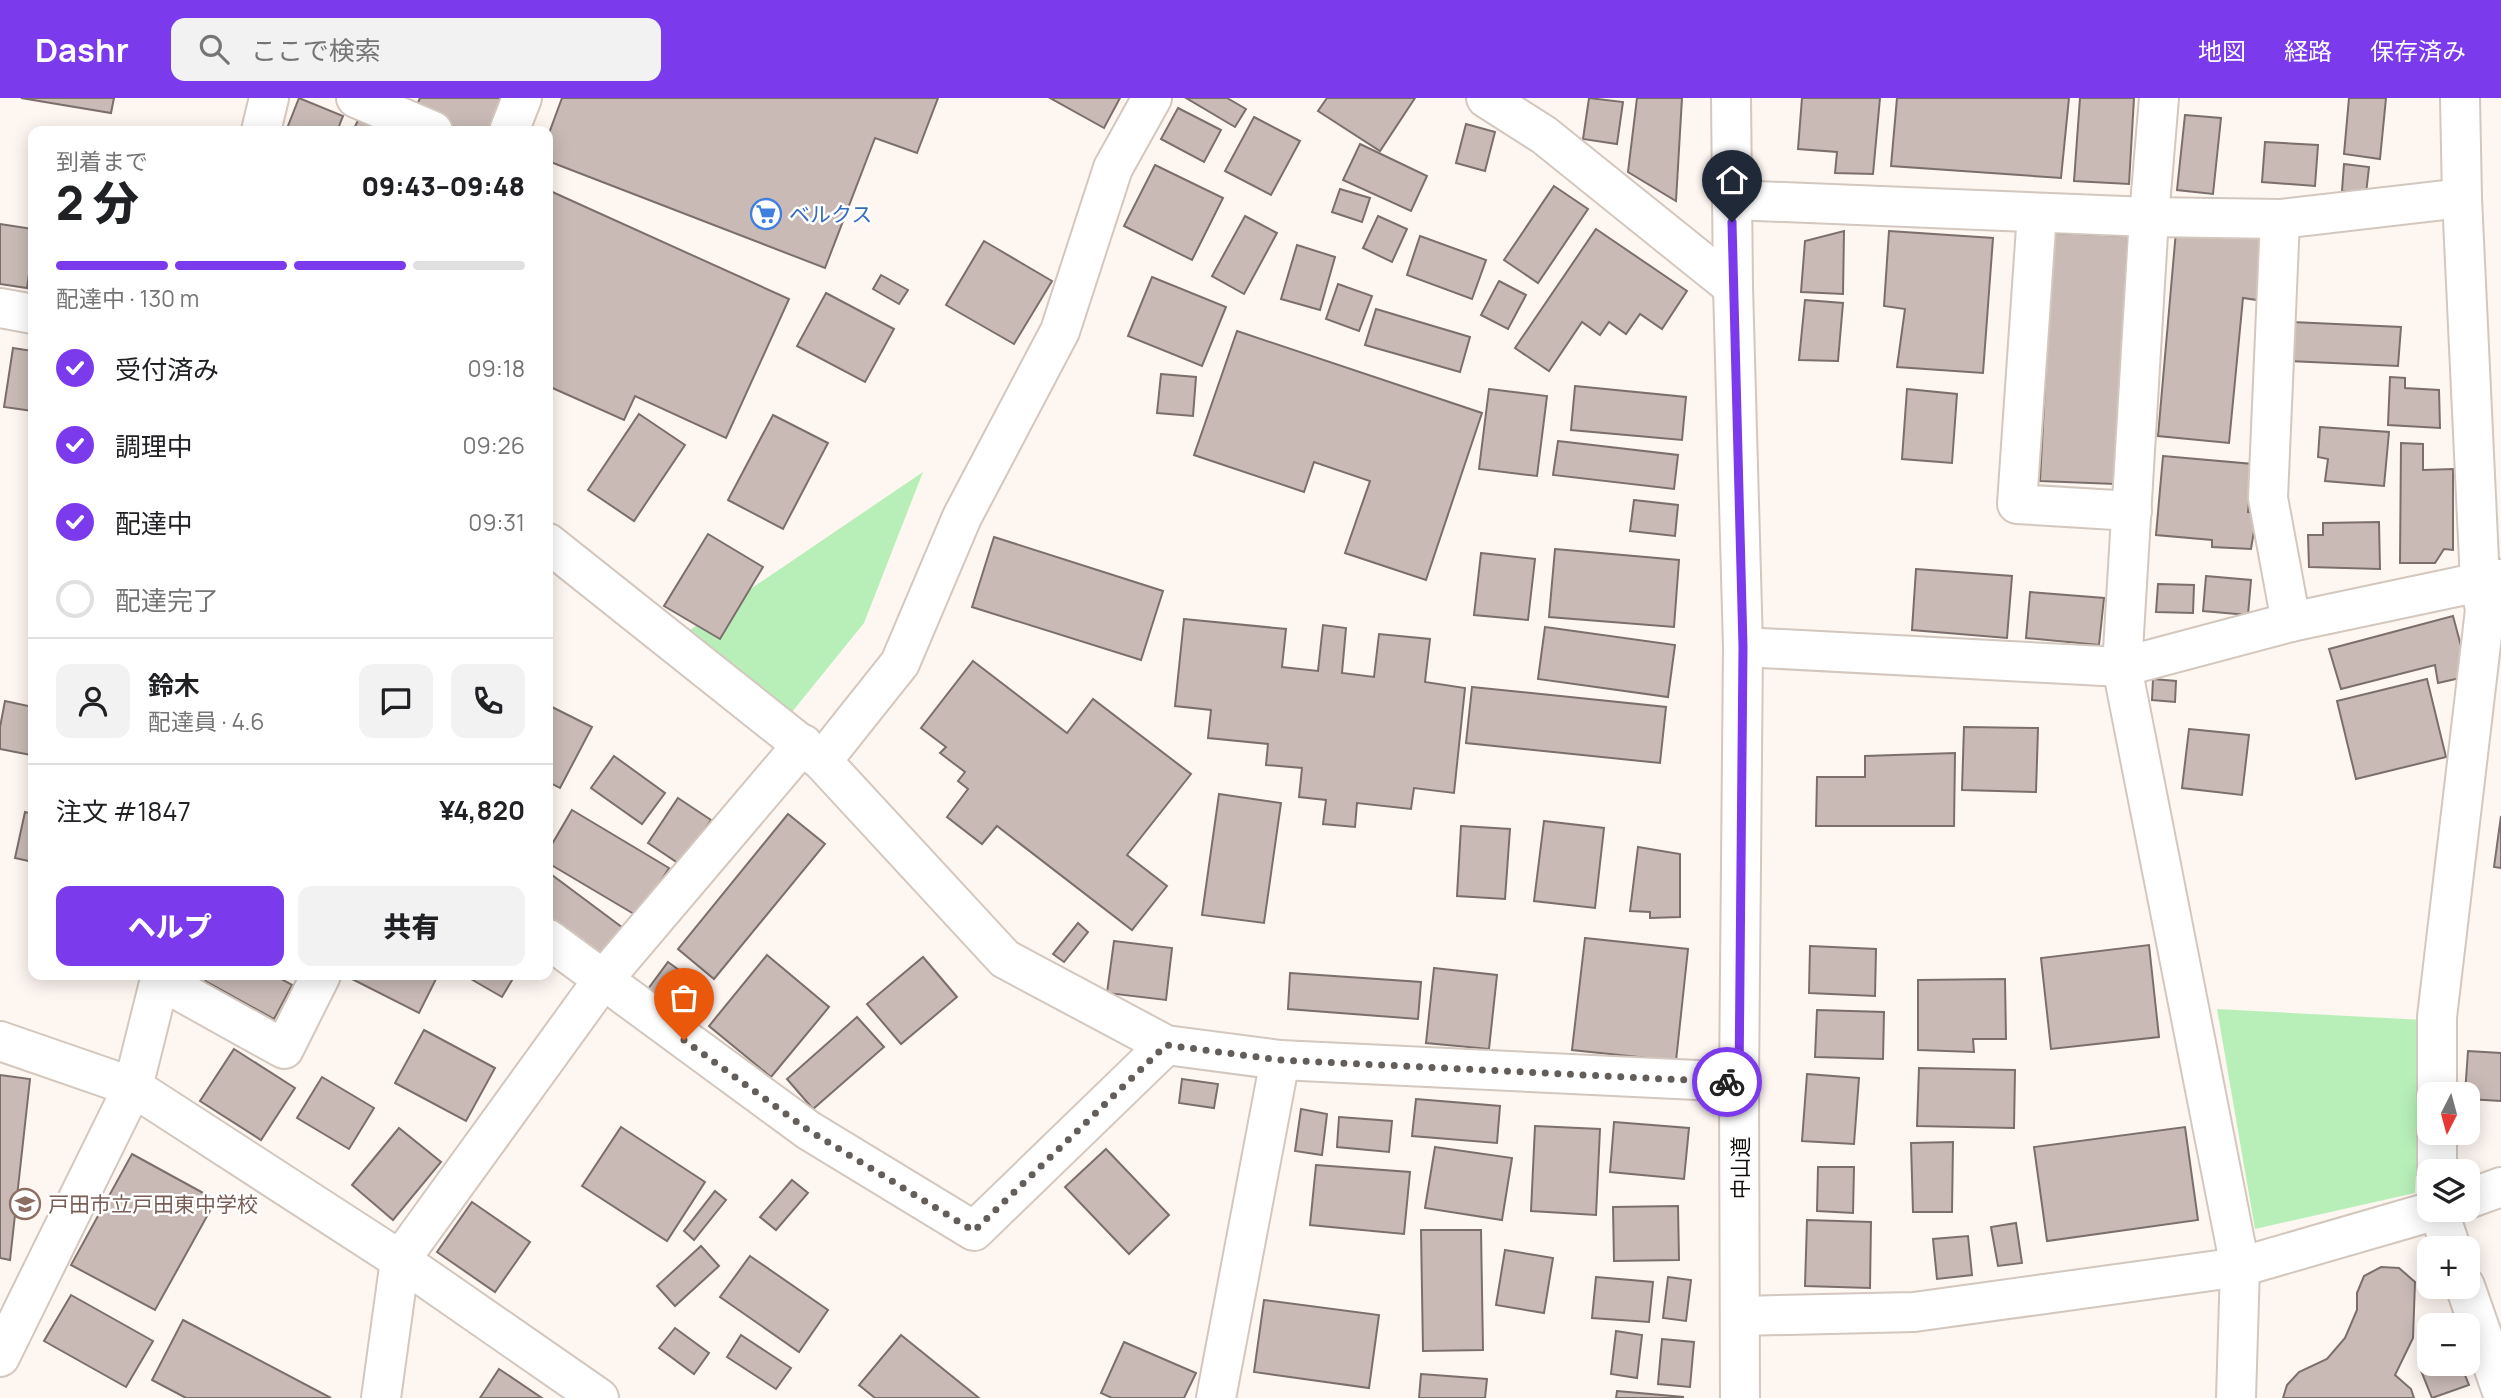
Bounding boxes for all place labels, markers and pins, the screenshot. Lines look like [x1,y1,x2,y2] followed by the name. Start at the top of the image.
[1702,150,1762,222] pin
[749,197,783,231] supermarket icon: ベルクス
[789,200,872,228] place label: ベルクス
[654,968,714,1040] pin
[8,1187,42,1221] school or university icon: 戸田市立戸田東中学校
[48,1190,258,1218] place label: 戸田市立戸田東中学校

